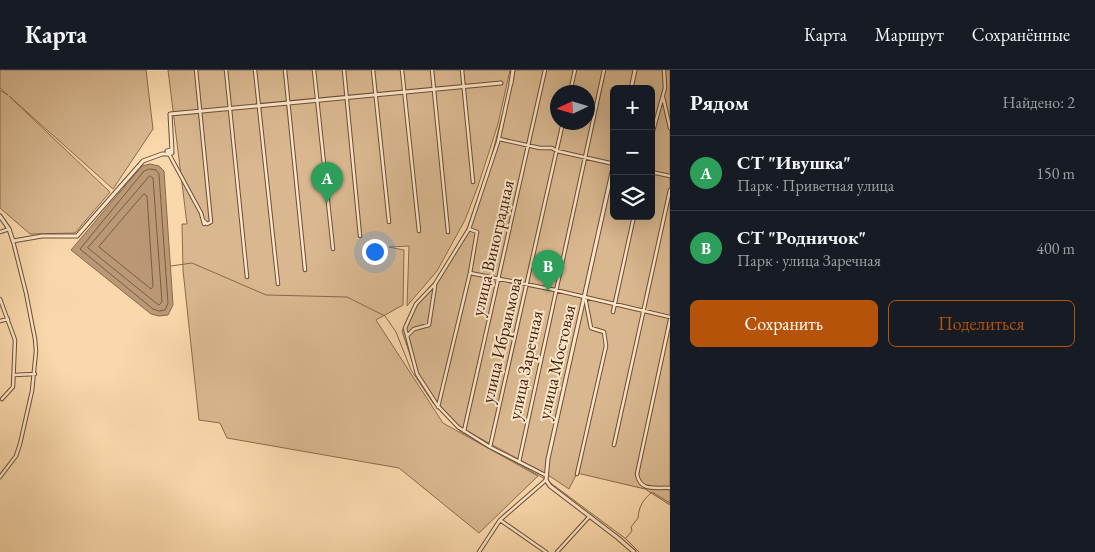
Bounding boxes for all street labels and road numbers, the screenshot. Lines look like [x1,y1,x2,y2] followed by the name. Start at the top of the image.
[465,178,519,318] street label: улица Виноградная
[475,274,527,405] street label: улица Ибраимова
[532,302,580,422] street label: улица Мостовая
[502,308,548,422] street label: улица Заречная

